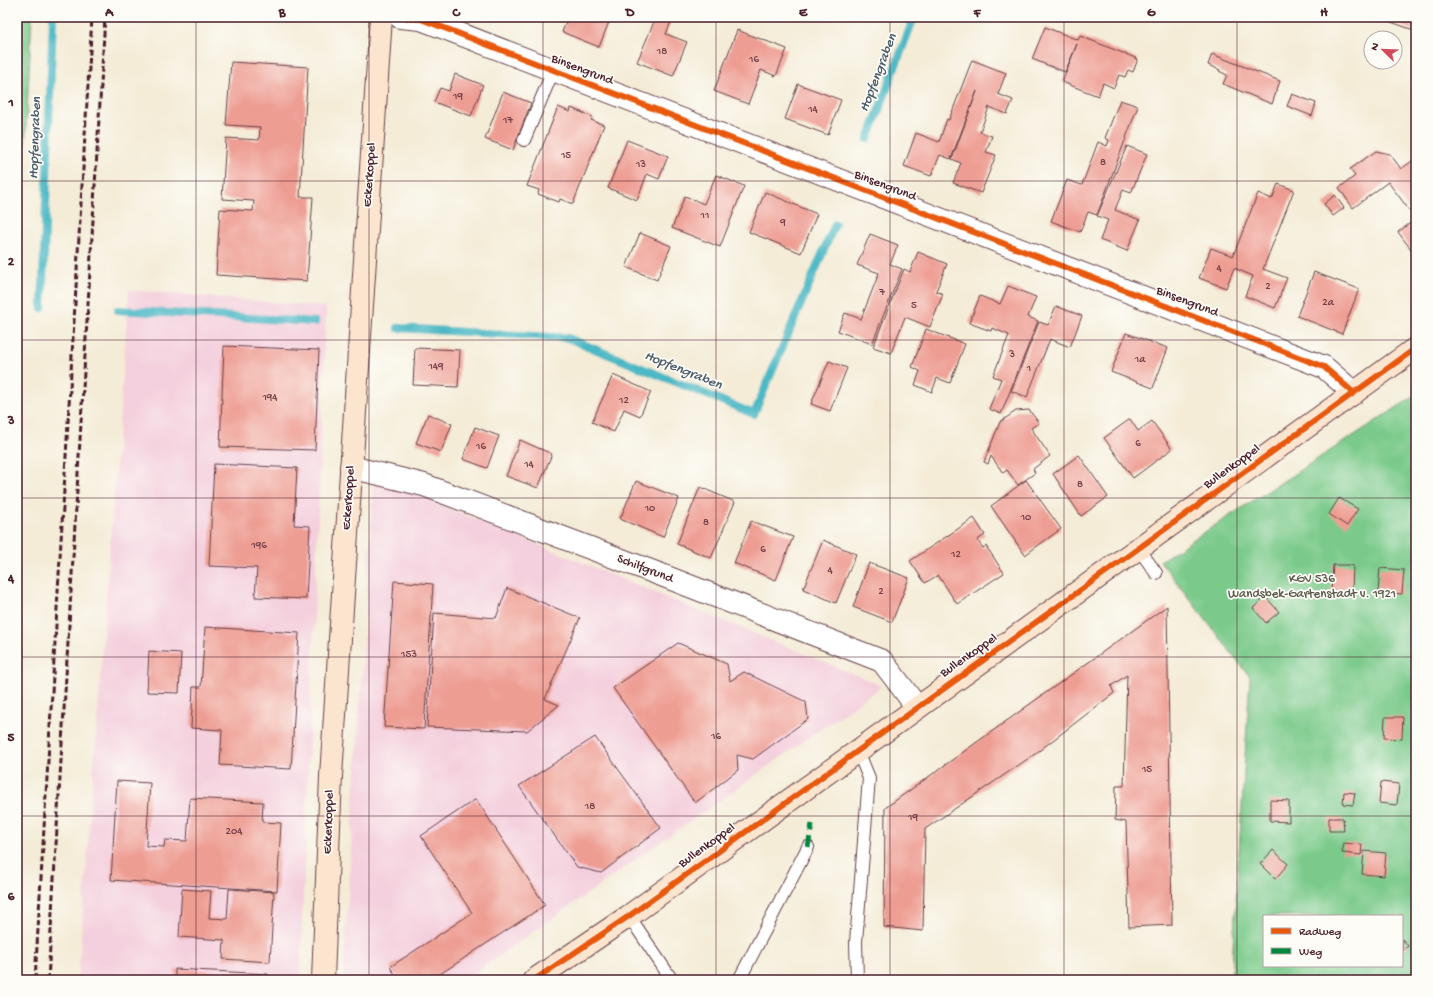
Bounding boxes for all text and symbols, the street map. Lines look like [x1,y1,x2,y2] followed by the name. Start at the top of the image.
[104,6,114,21] text: A
[278,6,287,21] text: B
[451,6,461,21] text: C
[625,6,635,21] text: D
[799,6,808,21] text: E
[973,6,982,21] text: F
[1147,6,1156,21] text: G
[1320,6,1328,21] text: H
[1363,30,1403,70] north arrow
[856,31,902,114] water label: Hopfengraben
[1369,41,1383,53] text: N
[656,46,667,58] house number: 18
[548,51,616,89] street label: Binsengrund
[748,54,759,66] house number: 16
[452,91,463,103] house number: 19
[7,96,14,111] text: 1
[26,96,46,179] water label: Hopfengraben
[807,104,819,116] house number: 14
[502,115,513,127] house number: 17
[360,142,380,208] street label: Eckerkoppel
[560,150,571,162] house number: 15
[1100,157,1106,169] house number: 8
[635,159,646,171] house number: 13
[851,167,919,205] street label: Binsengrund
[700,210,709,222] house number: 11
[779,217,786,229] house number: 9
[8,255,15,270] text: 2
[1216,263,1222,275] house number: 4
[1265,281,1271,293] house number: 2
[1153,283,1221,321] street label: Binsengrund
[878,287,885,299] house number: 7
[1322,297,1335,309] house number: 2a
[911,300,917,312] house number: 5
[642,348,725,394] water label: Hopfengraben
[1008,349,1015,361] house number: 3
[1134,354,1146,366] house number: 1a
[427,361,444,373] house number: 149
[1026,363,1031,375] house number: 1
[261,392,278,404] house number: 194
[618,395,630,407] house number: 12
[7,414,15,429] text: 3
[1135,438,1141,450] house number: 6
[475,441,486,453] house number: 16
[1200,441,1263,493] street label: Bullenkoppel
[523,459,535,471] house number: 14
[339,465,359,531] street label: Eckerkoppel
[1077,479,1083,491] house number: 8
[644,503,655,515] house number: 10
[1020,512,1031,524] house number: 10
[703,517,709,529] house number: 8
[250,540,267,552] house number: 196
[760,544,766,556] house number: 6
[950,549,962,561] house number: 12
[615,551,677,587] street label: Schilfgrund
[827,565,833,577] house number: 4
[7,572,15,587] text: 4
[1228,572,1396,602] park label: KGV 536 Wandsbek-Gartenstadt v. 1921
[878,586,884,598] house number: 2
[937,631,1001,682] street label: Bullenkoppel
[400,649,417,661] house number: 153
[8,731,15,746] text: 5
[710,731,721,743] house number: 16
[1141,764,1152,776] house number: 15
[320,789,338,855] street label: Eckerkoppel
[584,801,595,813] house number: 18
[907,812,918,824] house number: 19
[675,820,738,872] street label: Bullenkoppel
[226,826,243,838] house number: 204
[8,890,15,905] text: 6
[1263,915,1403,967] legend
[1299,926,1341,940] text: Radweg
[1299,946,1322,960] text: Weg

